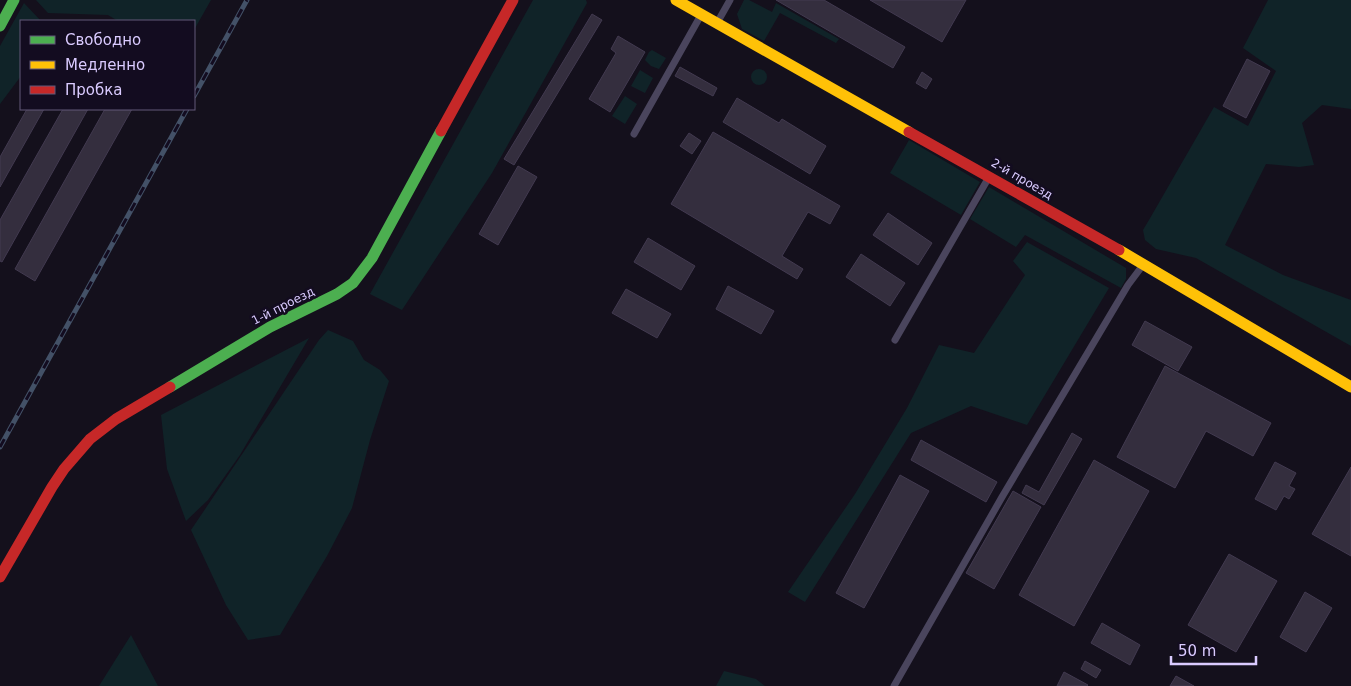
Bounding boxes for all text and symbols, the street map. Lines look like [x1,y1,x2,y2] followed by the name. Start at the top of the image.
[20,20,195,110] legend
[65,31,141,49] text: Свободно
[65,56,145,74] text: Медленно
[65,81,122,99] text: Пробка
[989,156,1055,202] street label: 2-й проезд
[249,284,317,328] street label: 1-й проезд
[1171,634,1256,666] scale bar
[1178,642,1216,660] text: 50 m

